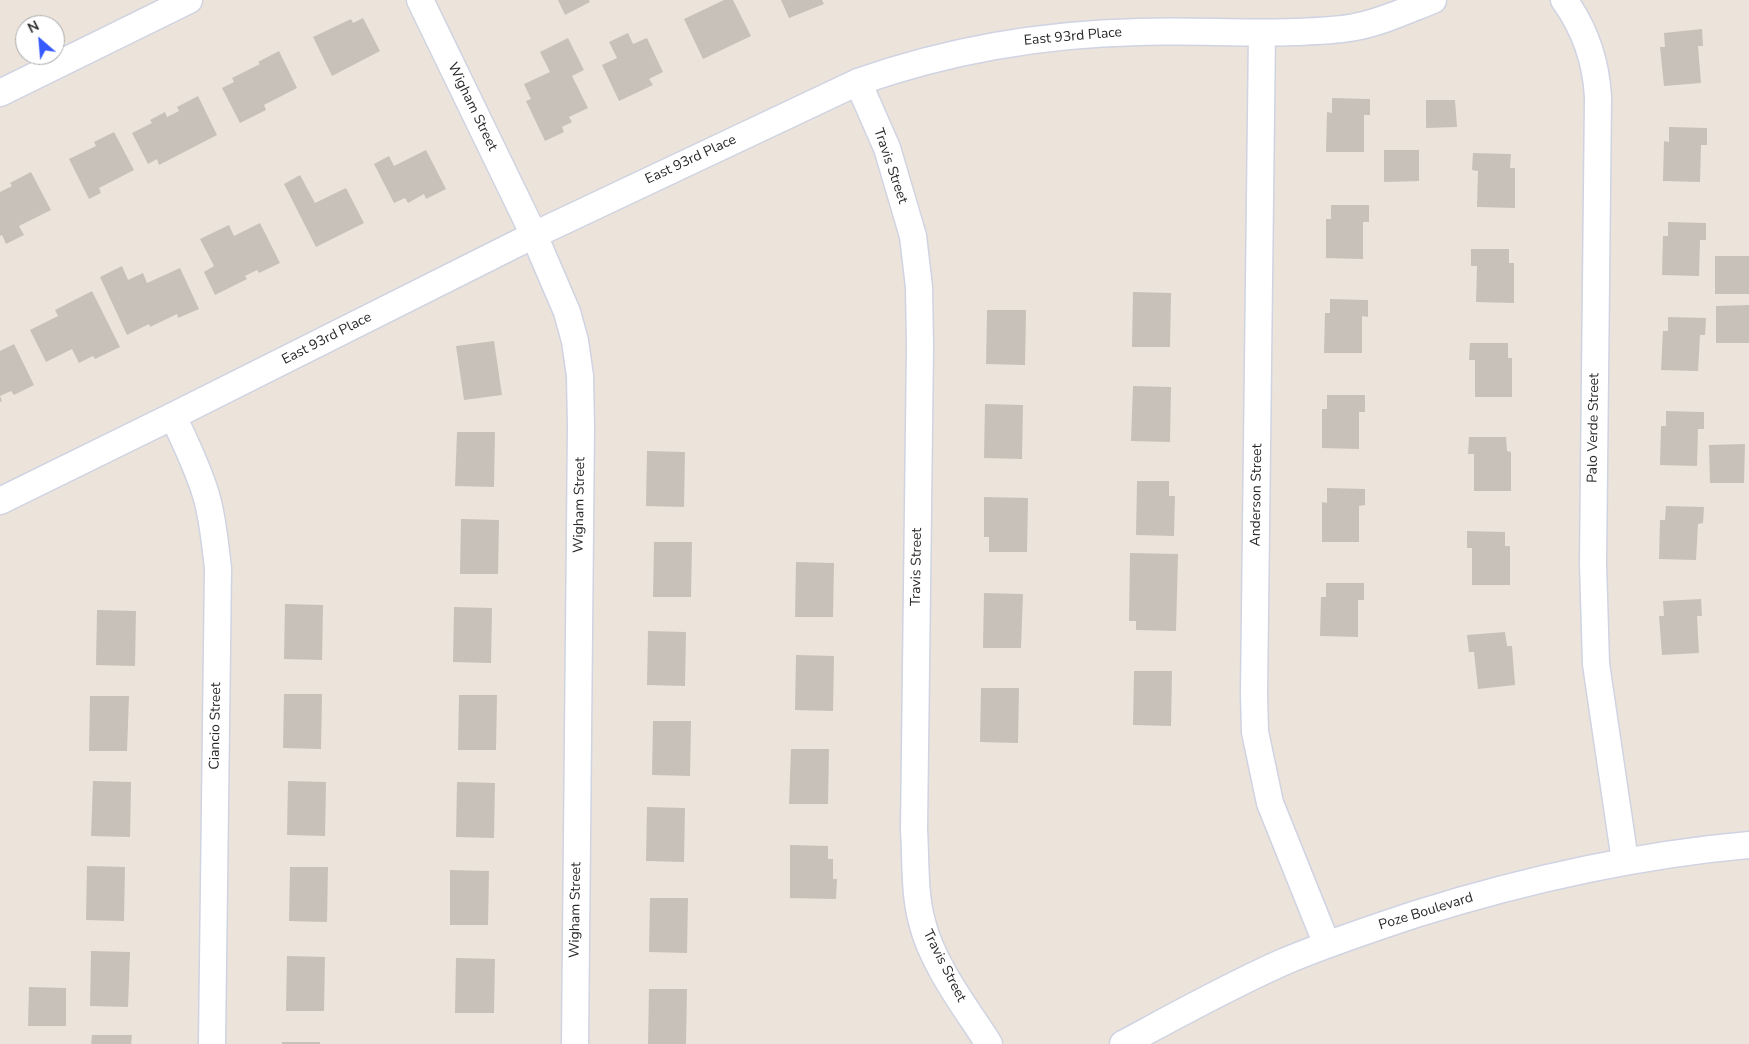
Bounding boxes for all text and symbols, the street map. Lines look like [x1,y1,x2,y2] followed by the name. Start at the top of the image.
[15,15,65,65] north arrow
[24,16,42,38] text: N
[1023,24,1123,50] street label: East 93rd Place
[443,60,501,154] street label: Wigham Street
[869,126,911,206] street label: Travis Street
[643,132,739,188] street label: East 93rd Place
[279,309,375,369] street label: East 93rd Place
[1585,373,1603,483] street label: Palo Verde Street
[1248,443,1266,547] street label: Anderson Street
[571,457,589,553] street label: Wigham Street
[908,528,926,606] street label: Travis Street
[207,682,225,770] street label: Ciancio Street
[567,862,585,958] street label: Wigham Street
[1377,890,1475,934] street label: Poze Boulevard
[919,927,969,1005] street label: Travis Street

